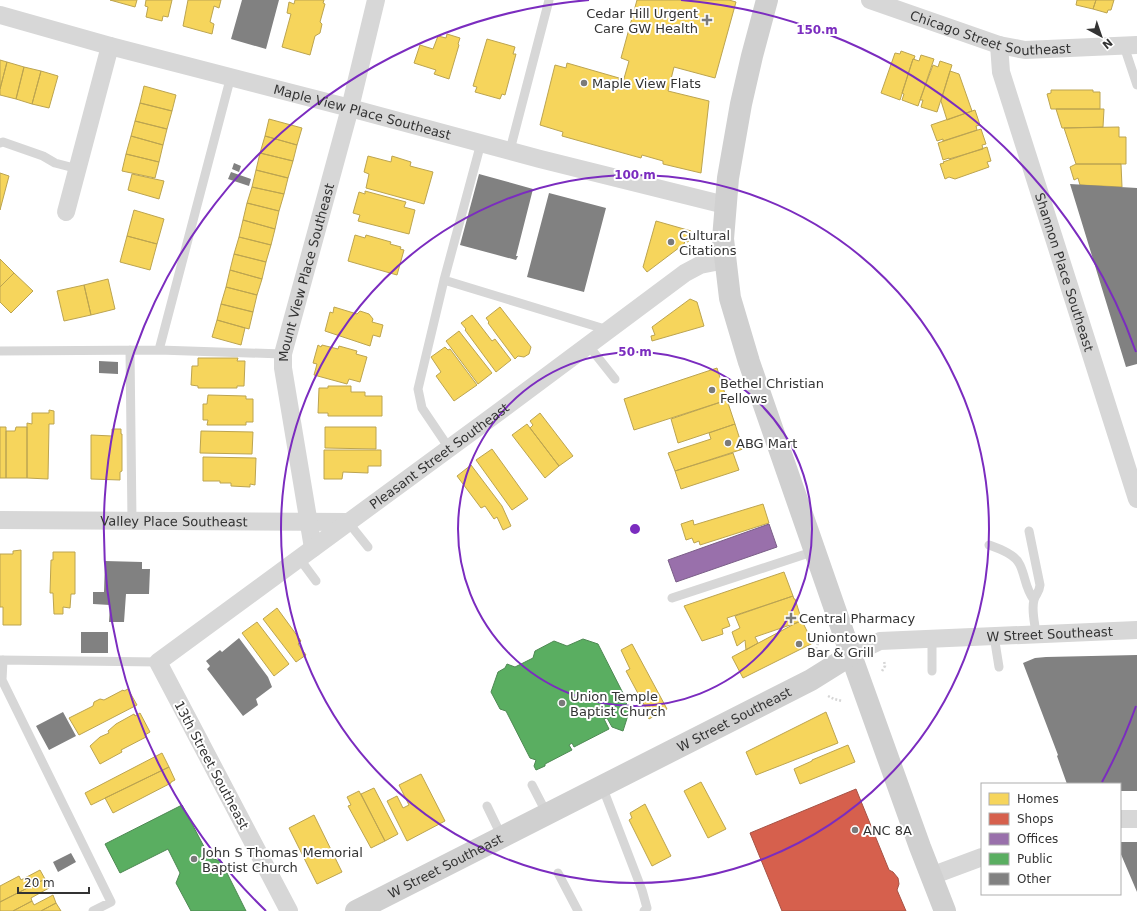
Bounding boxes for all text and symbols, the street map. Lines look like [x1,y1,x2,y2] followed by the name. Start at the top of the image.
[586,6,698,36] place label: Cedar Hill Urgent Care GW Health
[908,8,1071,58] street label: Chicago Street Southeast
[701,14,713,26] marker: Cedar Hill Urgent Care GW Health
[1081,16,1121,56] north arrow
[796,23,838,37] text: 150 m
[1099,35,1115,51] text: N
[592,76,701,91] place label: Maple View Flats
[579,78,589,88] marker: Maple View Flats
[272,82,452,143] street label: Maple View Place Southeast
[614,168,656,182] text: 100 m
[276,182,337,362] street label: Mount View Place Southeast
[1032,191,1097,353] street label: Shannon Place Southeast
[679,228,737,258] place label: Cultural Citations
[666,237,676,247] marker: Cultural Citations
[618,345,652,359] text: 50 m
[720,376,824,406] place label: Bethel Christian Fellows
[707,385,717,395] marker: Bethel Christian Fellows
[367,400,512,512] street label: Pleasant Street Southeast
[736,436,797,451] place label: ABG Mart
[723,438,733,448] marker: ABG Mart
[100,514,248,529] street label: Valley Place Southeast
[628,522,642,536] centre of rings
[799,611,915,626] place label: Central Pharmacy
[786,613,796,623] marker: Central Pharmacy
[986,624,1113,644] street label: W Street Southeast
[807,630,876,660] place label: Uniontown Bar & Grill
[794,639,804,649] marker: Uniontown Bar & Grill
[675,684,794,755] street label: W Street Southeast
[570,689,666,719] place label: Union Temple Baptist Church
[171,698,252,832] street label: 13th Street Southeast
[557,698,567,708] marker: Union Temple Baptist Church
[981,783,1121,895] legend
[1017,792,1059,806] text: Homes
[1017,812,1053,826] text: Shops
[863,823,912,838] place label: ANC 8A
[850,825,860,835] marker: ANC 8A
[386,831,505,901] street label: W Street Southeast
[1017,832,1058,846] text: Offices
[201,845,363,875] place label: John S Thomas Memorial Baptist Church
[1017,852,1053,866] text: Public
[189,854,199,864] marker: John S Thomas Memorial Baptist Church
[18,869,89,895] scale bar
[1017,872,1051,886] text: Other
[24,876,55,890] text: 20 m

